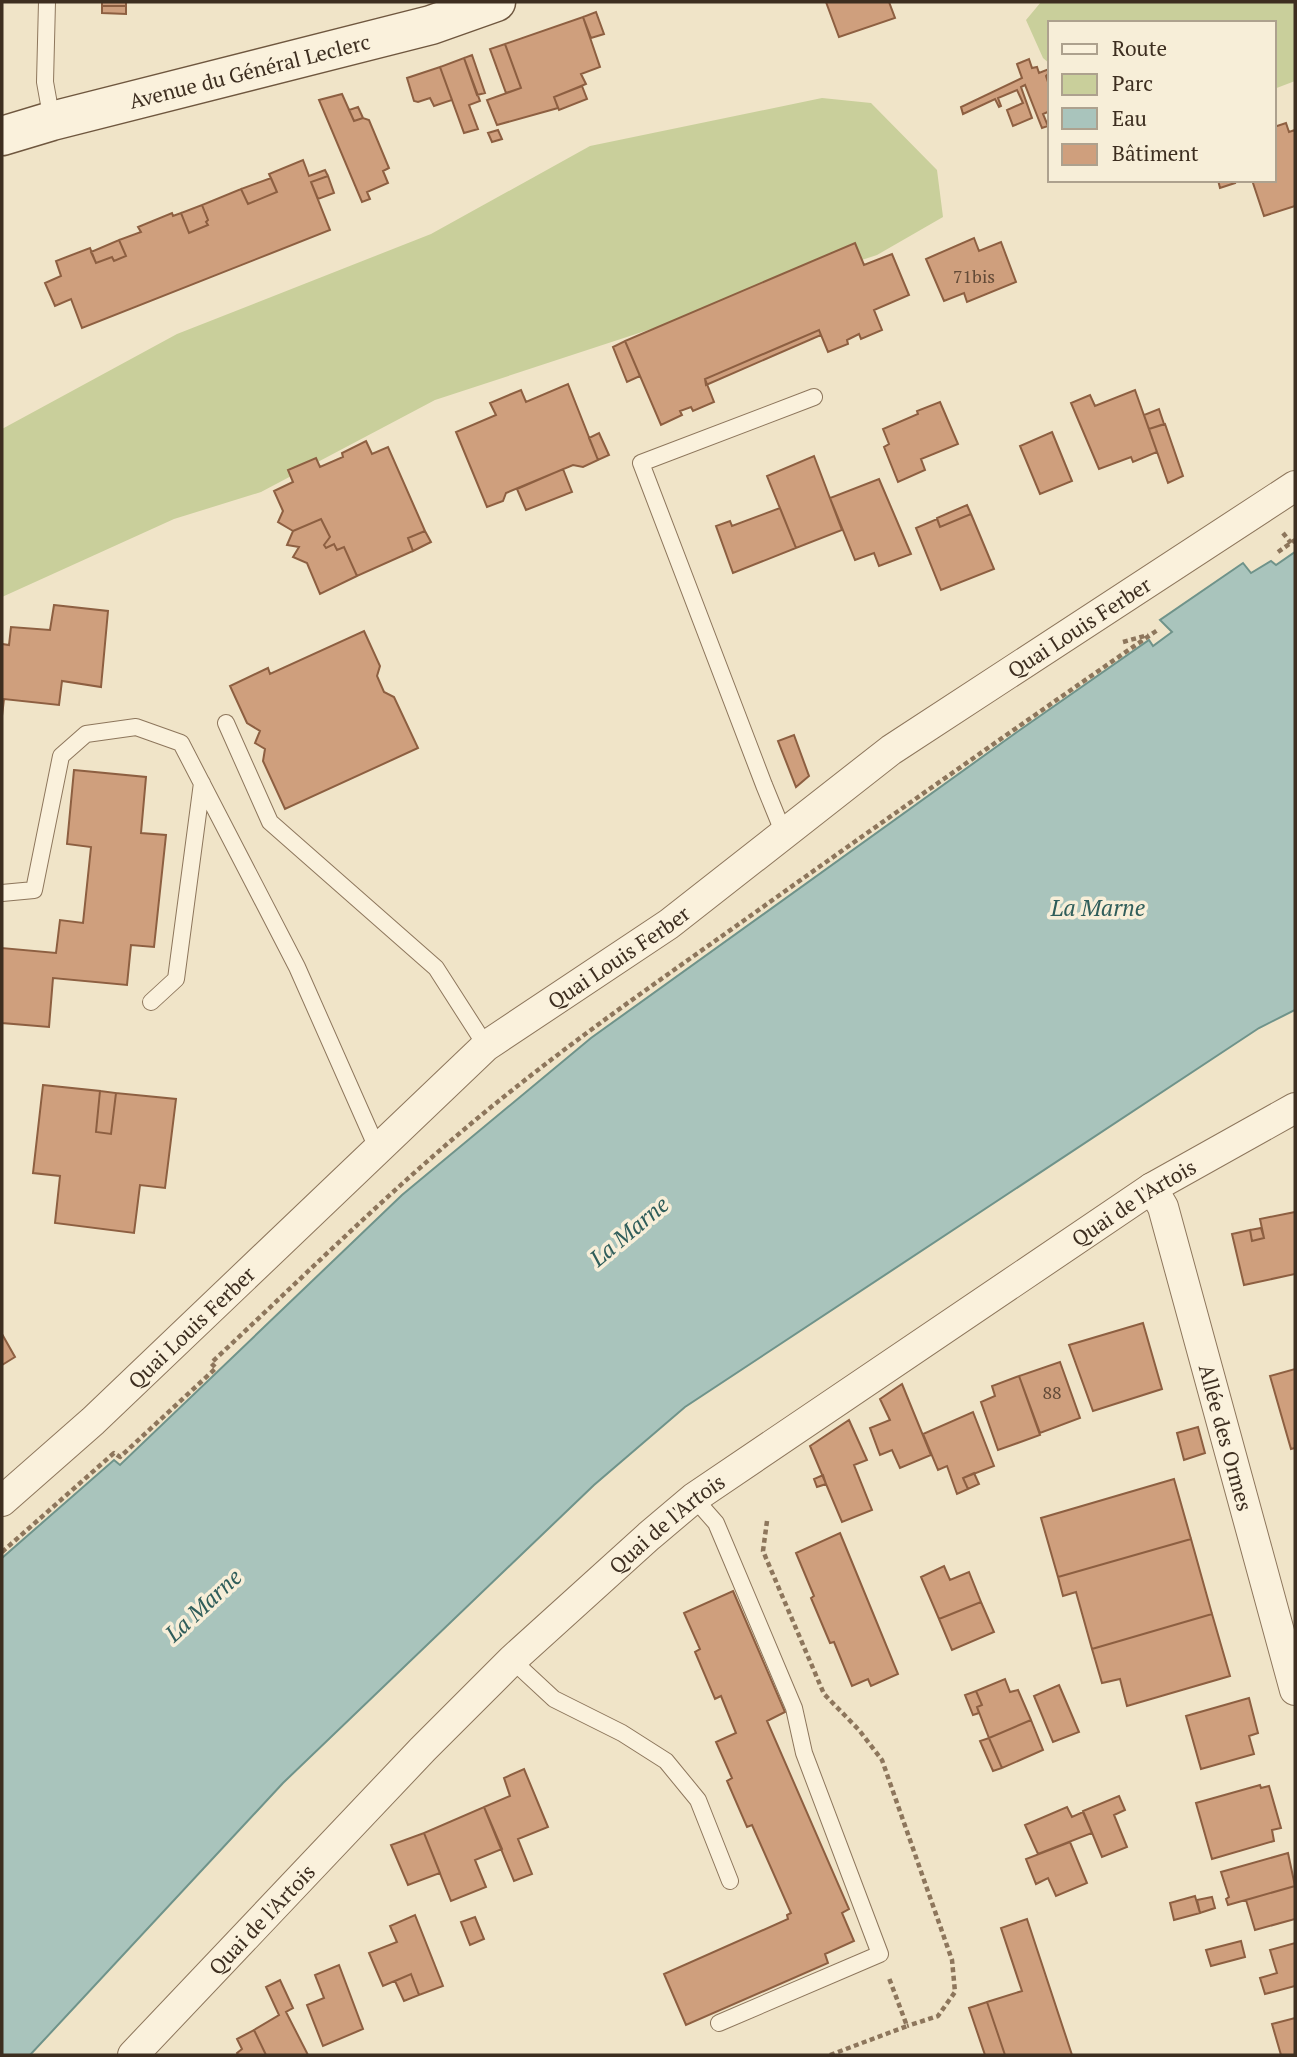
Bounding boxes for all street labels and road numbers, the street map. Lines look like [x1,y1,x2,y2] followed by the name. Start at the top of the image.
[126,27,373,115] street label: Avenue du Général Leclerc
[1002,570,1156,684] street label: Quai Louis Ferber
[542,899,695,1015] street label: Quai Louis Ferber
[1066,1152,1201,1253] street label: Quai de l'Artois
[122,1260,261,1395] street label: Quai Louis Ferber
[1193,1361,1259,1514] street label: Allée des Ormes
[603,1467,730,1580] street label: Quai de l'Artois
[202,1858,321,1981] street label: Quai de l'Artois

